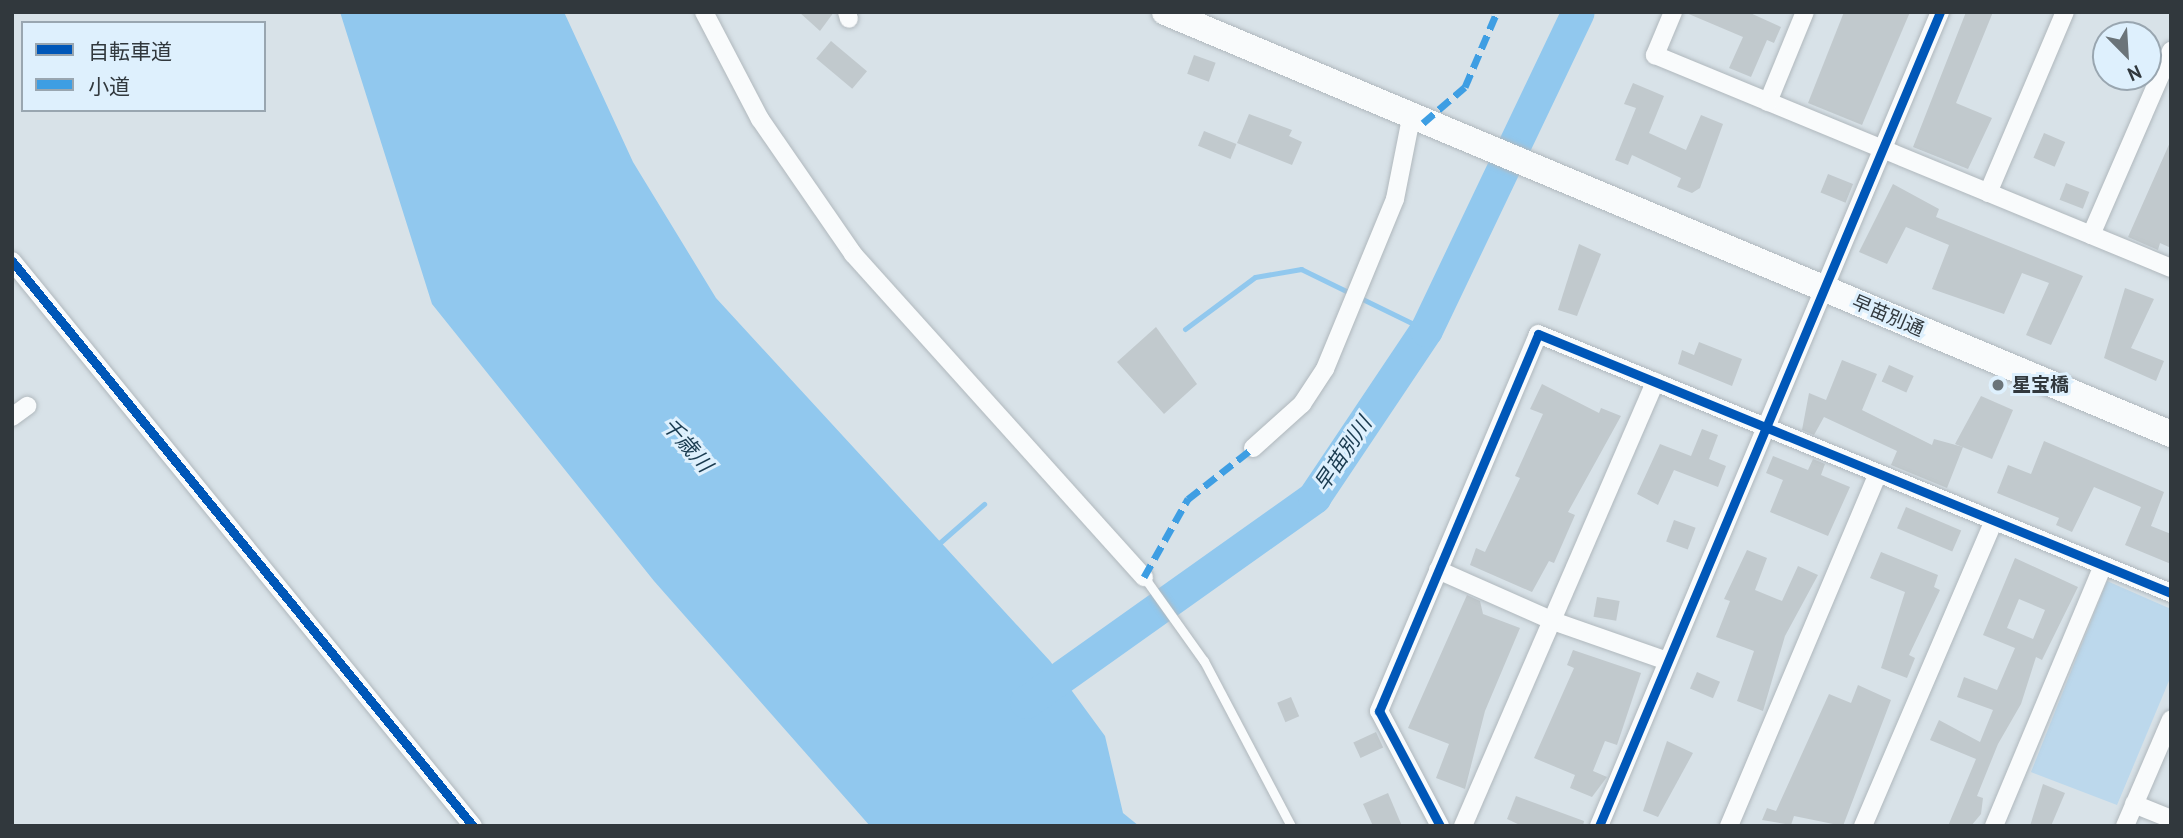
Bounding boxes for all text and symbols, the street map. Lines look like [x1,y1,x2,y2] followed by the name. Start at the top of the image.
[21,21,266,112] legend
[2092,21,2162,91] north arrow
[88,38,172,65] text: 自転車道
[2124,60,2145,87] text: N
[88,73,130,100] text: 小道
[1849,291,1927,341] street label: 早苗別通
[2012,374,2069,396] place label: 星宝橋
[1990,377,2006,393] marker: 星宝橋
[1309,412,1377,496] water label: 早苗別川
[657,413,717,477] water label: 千歳川

